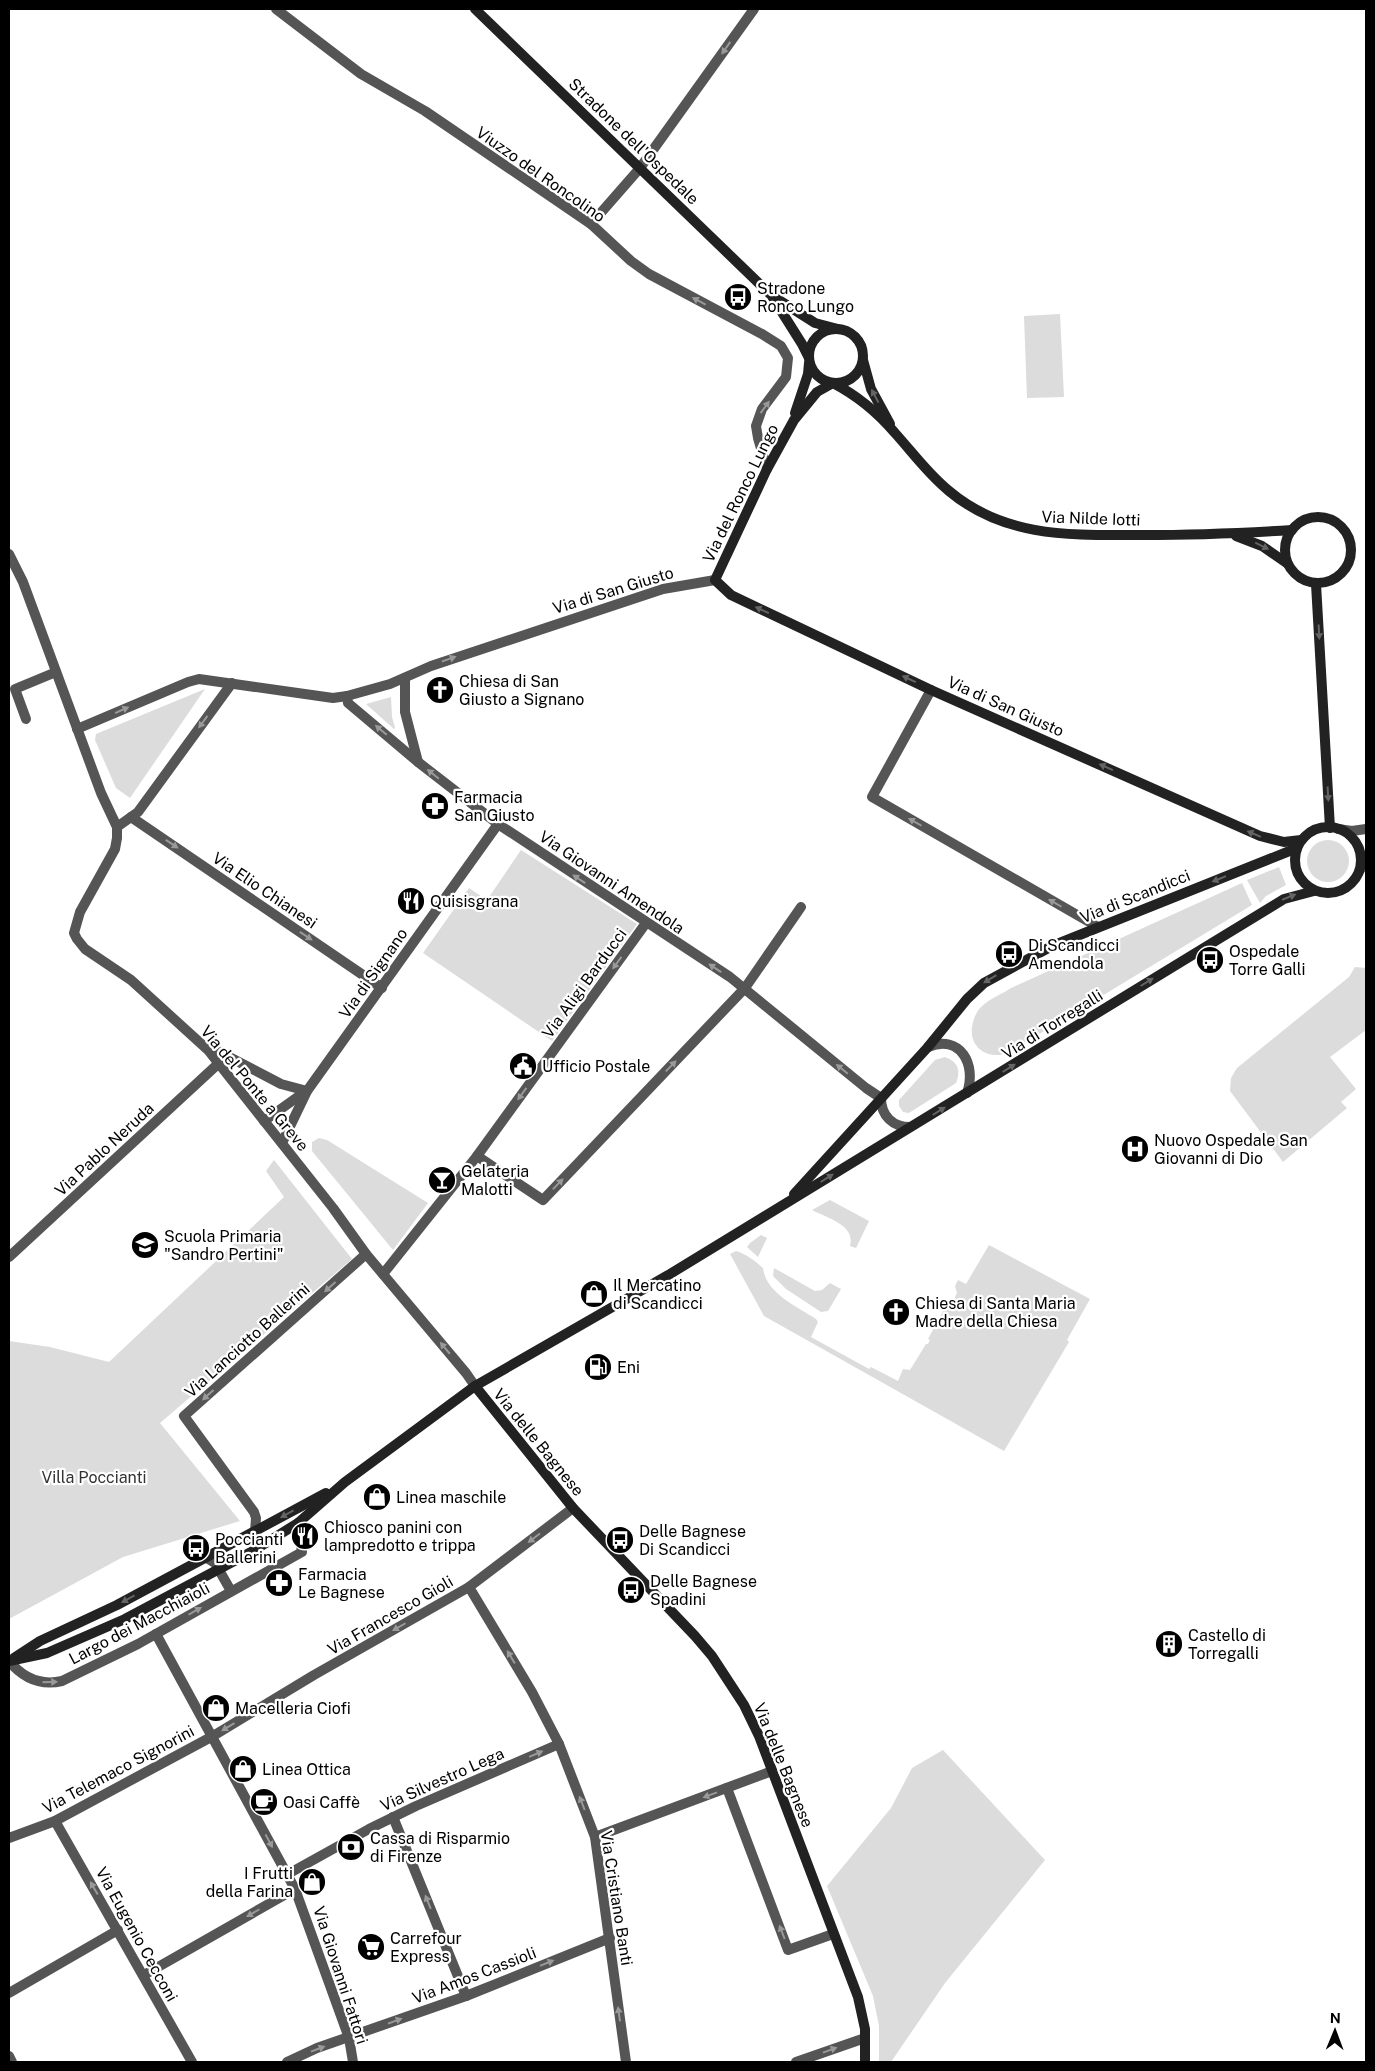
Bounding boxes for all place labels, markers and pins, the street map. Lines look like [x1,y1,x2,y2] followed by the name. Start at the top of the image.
[757,279,854,316] place label: Stradone Ronco Lungo
[723,282,753,312] bus stop icon: Stradone Ronco Lungo
[459,672,584,709] place label: Chiesa di San Giusto a Signano
[425,675,455,705] church icon: Chiesa di San Giusto a Signano
[454,788,535,825] place label: Farmacia San Giusto
[420,791,450,821] pharmacy icon: Farmacia San Giusto
[396,886,426,916] restaurant icon: Quisisgrana
[430,892,518,911] place label: Quisisgrana
[1028,936,1119,973] place label: Di Scandicci Amendola
[994,939,1024,969] bus stop icon: Di Scandicci Amendola
[1229,942,1306,979] place label: Ospedale Torre Galli
[1195,945,1225,975] bus stop icon: Ospedale Torre Galli
[508,1051,538,1081] public building icon: Ufficio Postale
[542,1057,650,1076] place label: Ufficio Postale
[1154,1131,1308,1168] place label: Nuovo Ospedale San Giovanni di Dio
[1120,1134,1150,1164] hospital icon: Nuovo Ospedale San Giovanni di Dio
[461,1162,529,1199] place label: Gelateria Malotti
[427,1165,457,1195] bar icon: Gelateria Malotti
[164,1227,283,1264] place label: Scuola Primaria "Sandro Pertini"
[130,1230,160,1260] school or university icon: Scuola Primaria "Sandro Pertini"
[613,1276,703,1313] place label: Il Mercatino di Scandicci
[579,1279,609,1309] shop icon: Il Mercatino di Scandicci
[915,1294,1076,1331] place label: Chiesa di Santa Maria Madre della Chiesa
[881,1297,911,1327] church icon: Chiesa di Santa Maria Madre della Chiesa
[583,1352,613,1382] fuel station icon: Eni
[617,1358,640,1377] place label: Eni
[362,1482,392,1512] shop icon: Linea maschile
[396,1488,506,1507] place label: Linea maschile
[324,1518,476,1555] place label: Chiosco panini con lampredotto e trippa
[290,1521,320,1551] restaurant icon: Chiosco panini con lampredotto e trippa
[639,1522,746,1559] place label: Delle Bagnese Di Scandicci
[605,1525,635,1555] bus stop icon: Delle Bagnese Di Scandicci
[215,1530,283,1567] place label: Poccianti Ballerini
[181,1533,211,1563] bus stop icon: Poccianti Ballerini
[298,1565,385,1602] place label: Farmacia Le Bagnese
[264,1568,294,1598] pharmacy icon: Farmacia Le Bagnese
[650,1572,757,1609] place label: Delle Bagnese Spadini
[616,1575,646,1605] bus stop icon: Delle Bagnese Spadini
[1188,1626,1266,1663] place label: Castello di Torregalli
[1154,1629,1184,1659] building icon: Castello di Torregalli
[201,1693,231,1723] shop icon: Macelleria Ciofi
[235,1699,351,1718] place label: Macelleria Ciofi
[228,1754,258,1784] shop icon: Linea Ottica
[262,1760,351,1779] place label: Linea Ottica
[249,1787,279,1817] cafe icon: Oasi Caffè
[283,1793,360,1812] place label: Oasi Caffè
[370,1829,510,1866] place label: Cassa di Risparmio di Firenze
[336,1832,366,1862] bank icon: Cassa di Risparmio di Firenze
[206,1864,293,1901] place label: I Frutti della Farina
[297,1867,327,1897] shop icon: I Frutti della Farina
[390,1929,462,1966] place label: Carrefour Express
[356,1932,386,1962] supermarket icon: Carrefour Express

